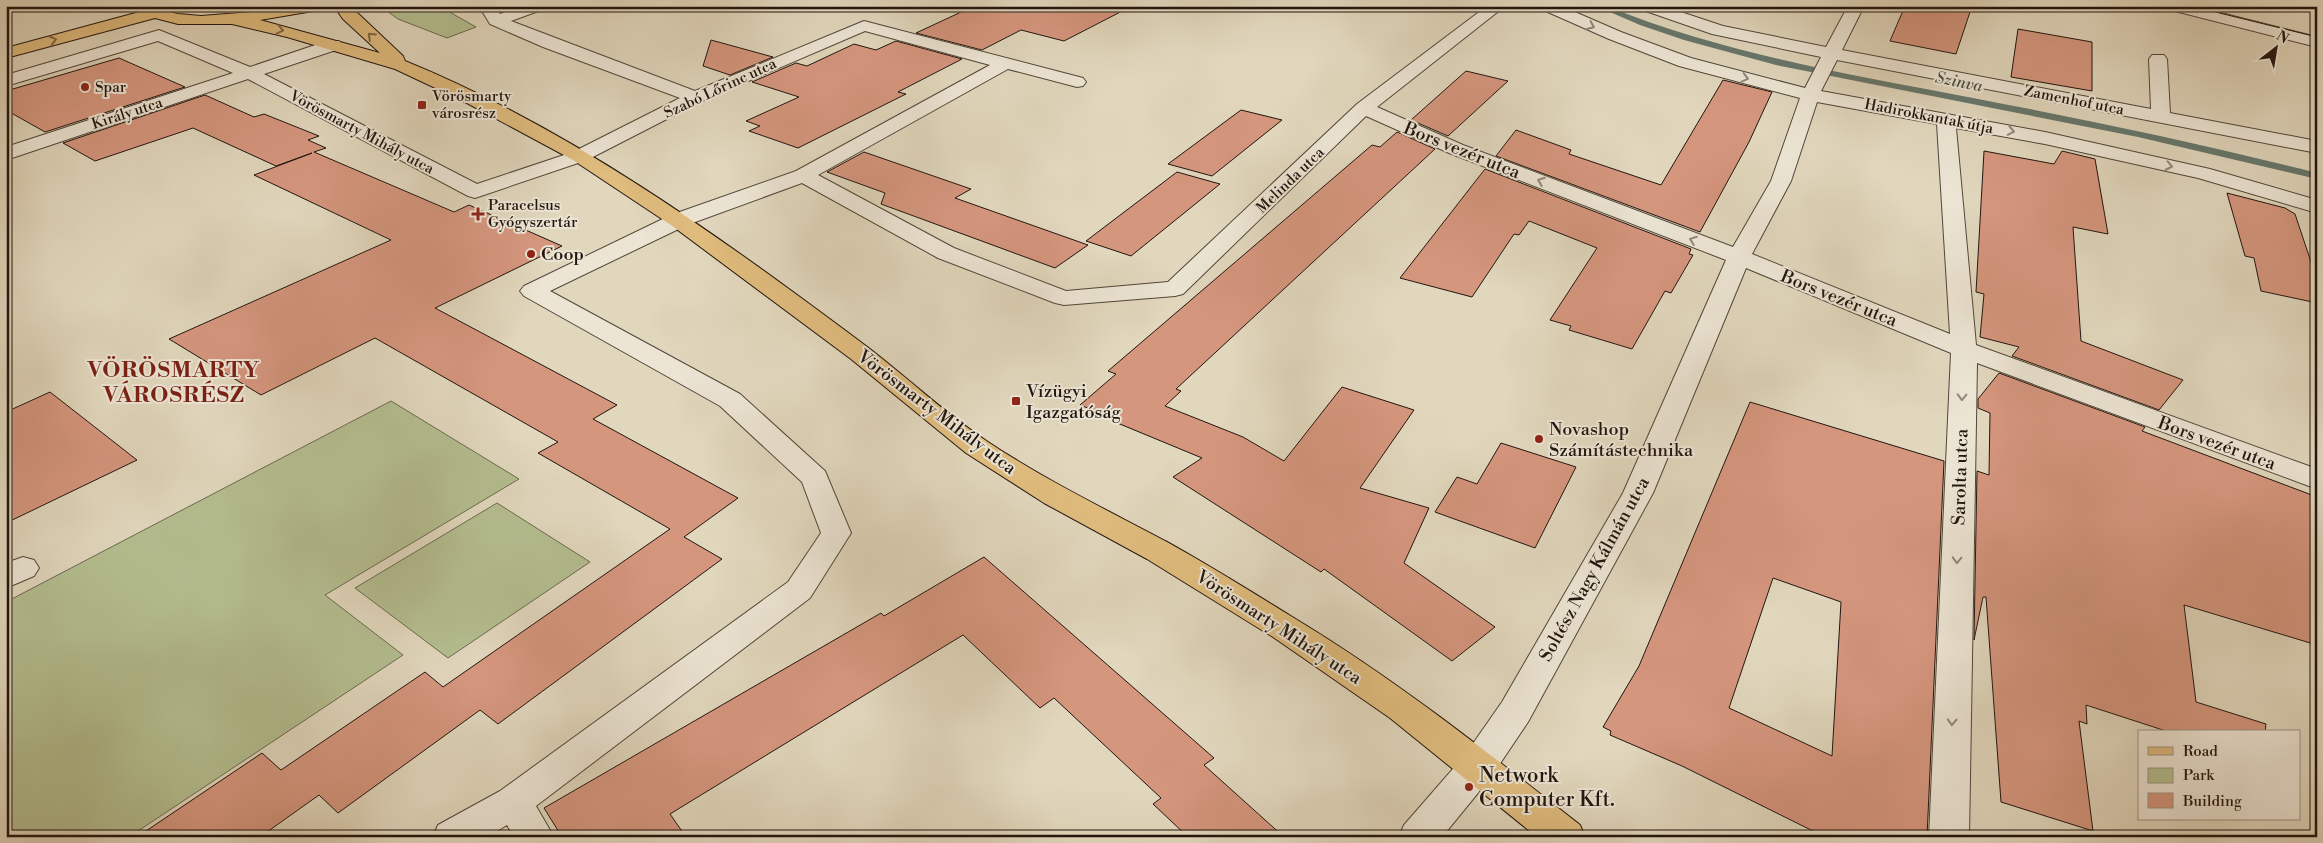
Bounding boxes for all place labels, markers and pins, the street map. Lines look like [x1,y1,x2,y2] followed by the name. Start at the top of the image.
[95,78,127,97] place label: Spar
[79,81,91,93] marker: Spar
[431,87,512,123] place label: Vörösmarty városrész
[416,99,428,111] marker: Vörösmarty városrész
[488,196,578,232] place label: Paracelsus Gyógyszertár
[472,208,484,220] marker: Paracelsus Gyógyszertár
[541,243,584,266] place label: Coop
[525,248,537,260] marker: Coop
[1025,380,1122,424] place label: Vízügyi Igazgatóság
[1010,395,1022,407] marker: Vízügyi Igazgatóság
[1549,418,1694,462] place label: Novashop Számítástechnika
[1533,433,1545,445] marker: Novashop Számítástechnika
[1479,763,1615,813] place label: Network Computer Kft.
[1463,781,1475,793] marker: Network Computer Kft.

